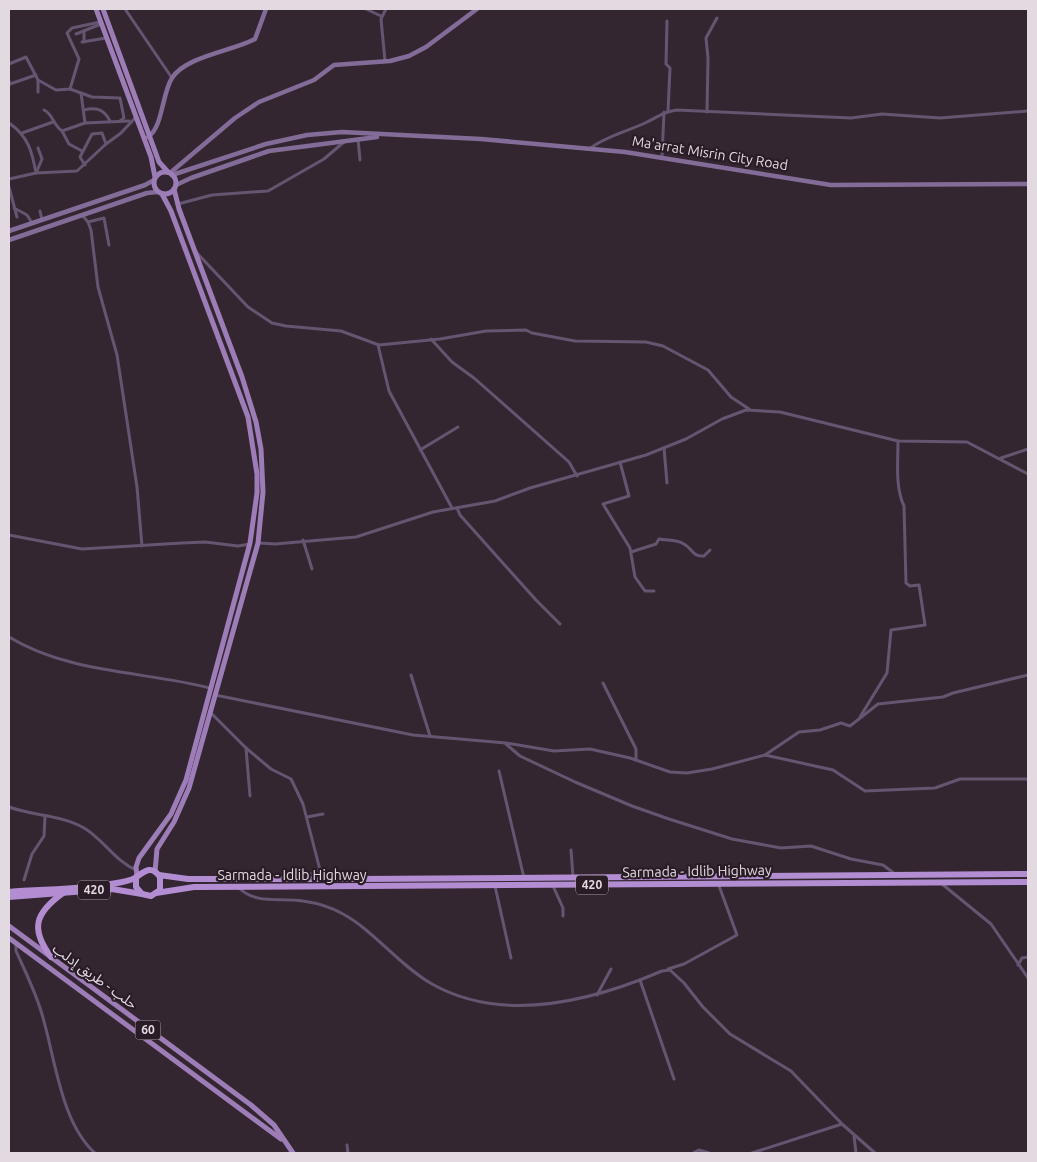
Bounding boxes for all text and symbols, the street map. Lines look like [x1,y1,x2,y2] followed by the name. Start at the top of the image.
[631,133,789,173] street label: Ma'arrat Misrin City Road
[622,862,772,880] street label: Sarmada - Idlib Highway
[217,867,367,883] street label: Sarmada - Idlib Highway
[576,876,608,894] road number: 420
[78,880,110,900] road number: 420
[49,940,140,1014] street label: حلب - طريق إدلب
[136,1020,160,1040] road number: 60

